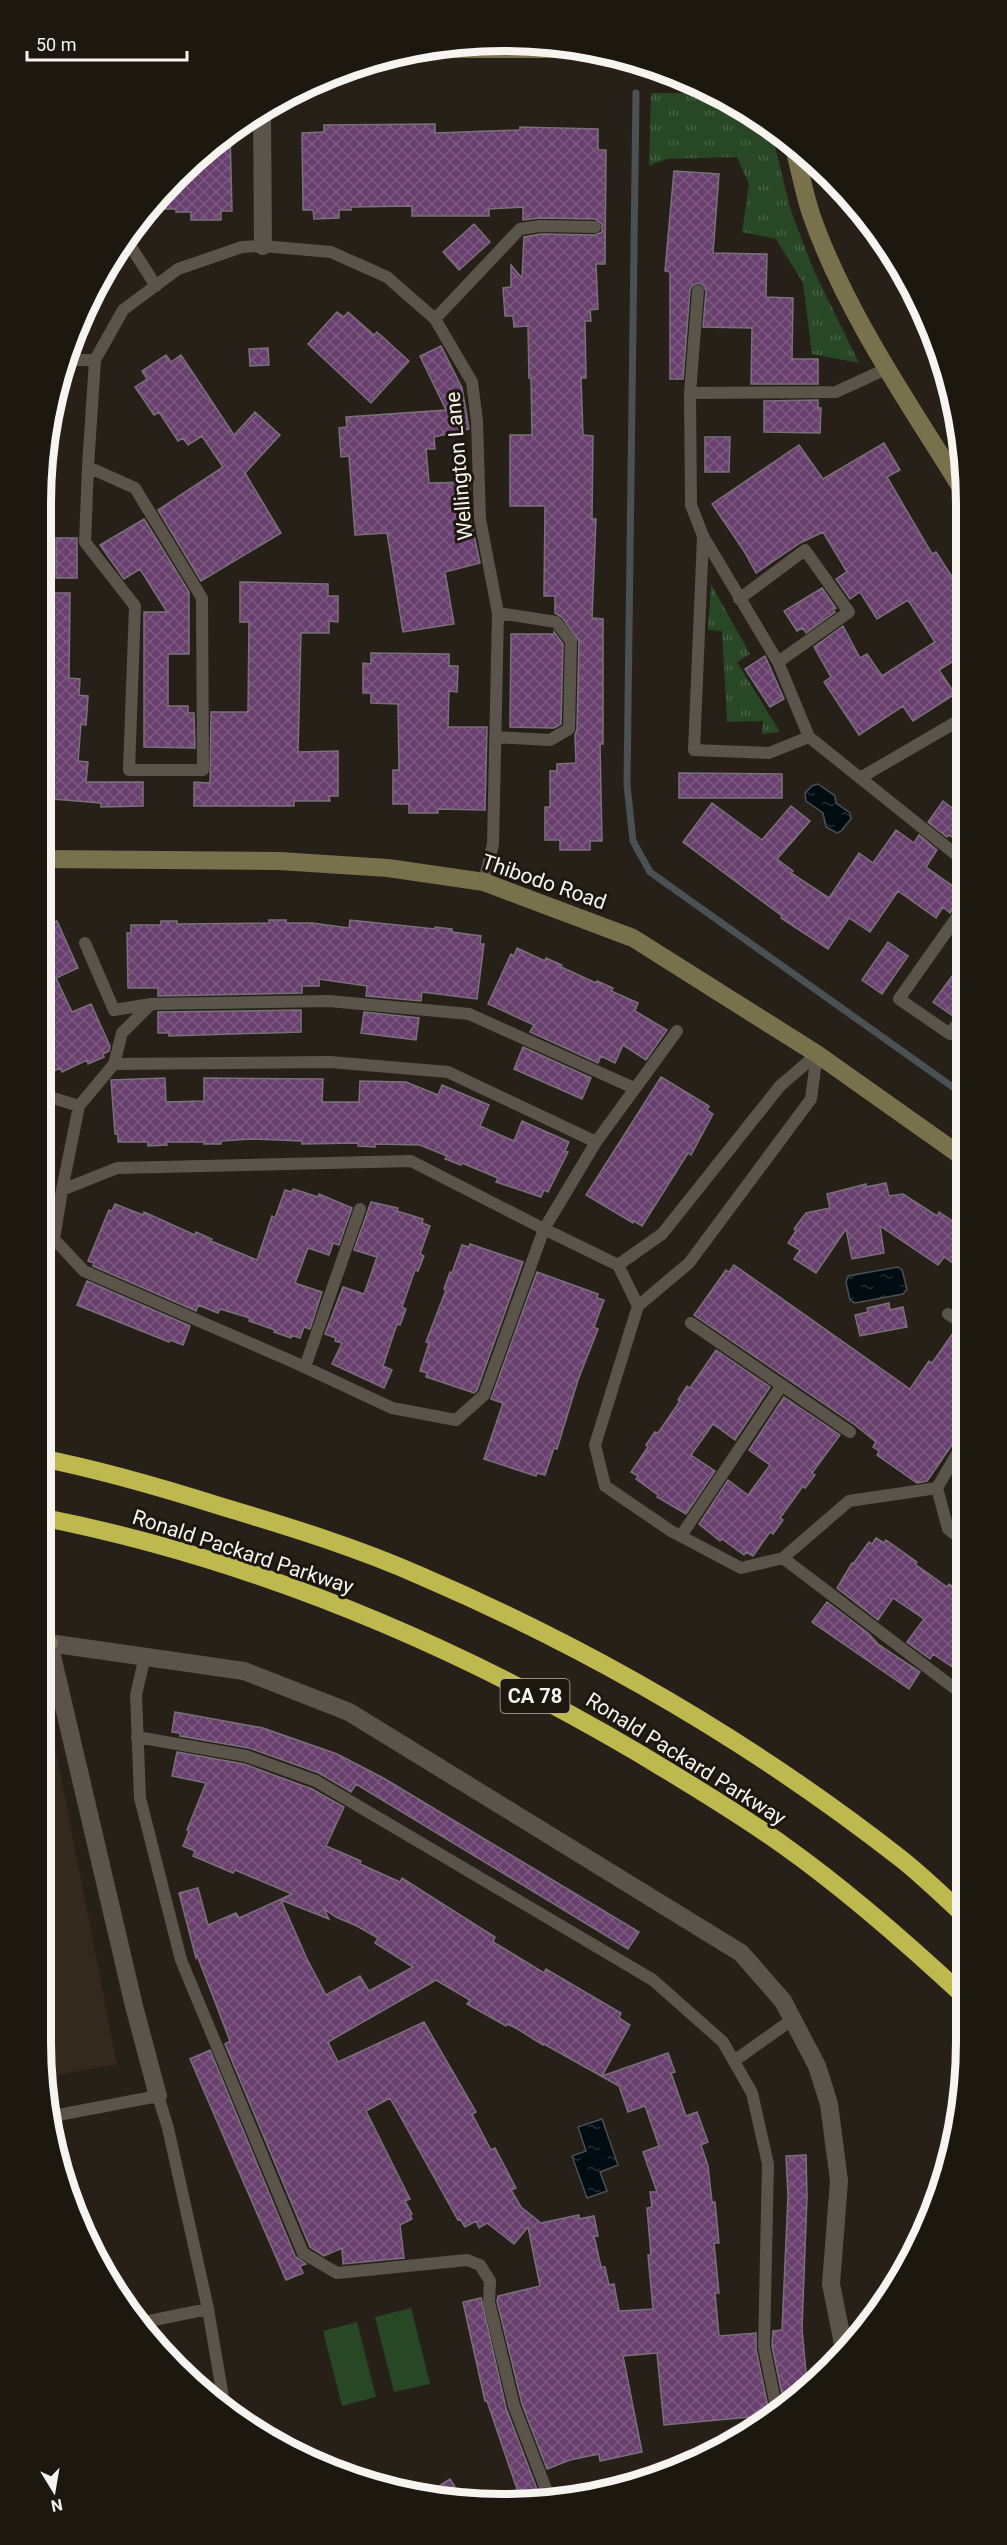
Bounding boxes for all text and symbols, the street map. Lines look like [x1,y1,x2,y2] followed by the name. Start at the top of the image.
[27,24,188,62] scale bar
[36,34,76,55] text: 50 m
[441,391,477,541] street label: Wellington Lane
[479,849,609,915] street label: Thibodo Road
[129,1505,357,1599] street label: Ronald Packard Parkway
[500,1679,570,1713] road number: CA 78
[582,1688,790,1830] street label: Ronald Packard Parkway
[24,2461,84,2521] north arrow
[49,2495,64,2516] text: N

